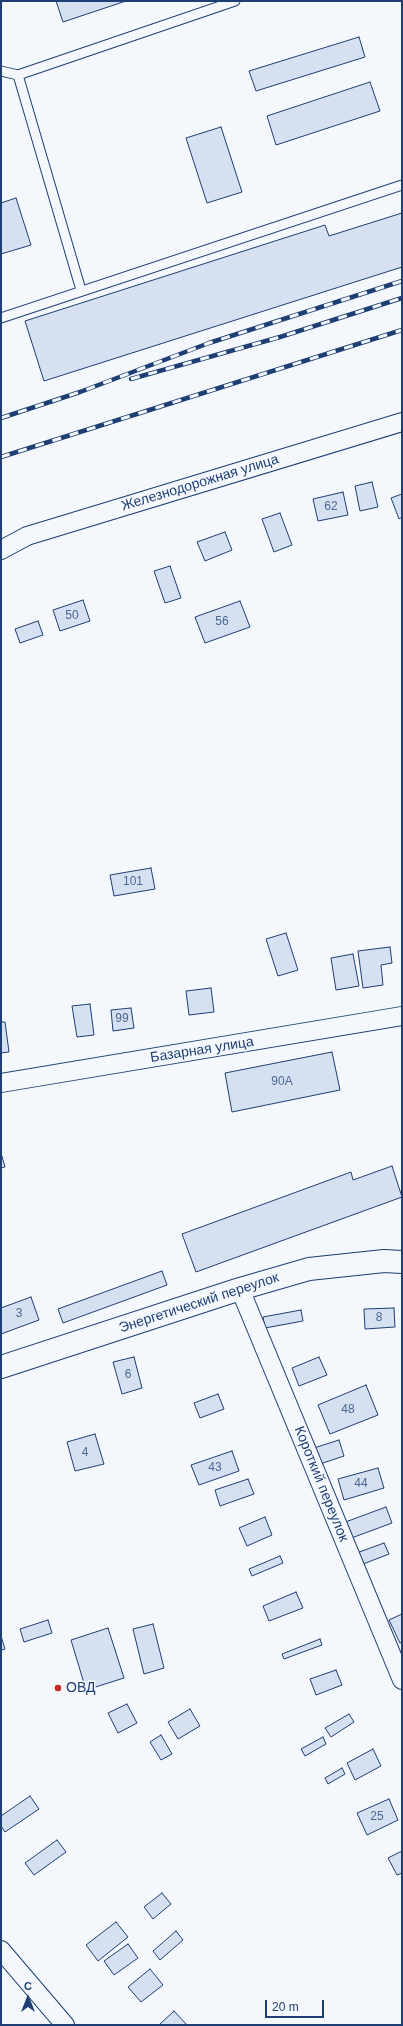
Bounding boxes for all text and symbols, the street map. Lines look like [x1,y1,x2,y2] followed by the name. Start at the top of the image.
[119,451,281,515] street label: Железнодорожная улица
[324,500,338,514] house number: 62
[65,609,79,623] house number: 50
[215,615,229,629] house number: 56
[123,875,143,889] house number: 101
[115,1012,129,1026] house number: 99
[149,1034,255,1066] street label: Базарная улица
[271,1075,293,1089] house number: 90А
[117,1269,281,1337] street label: Энергетический переулок
[16,1307,22,1321] house number: 3
[376,1311,382,1325] house number: 8
[125,1368,131,1382] house number: 6
[341,1403,355,1417] house number: 48
[290,1424,352,1544] street label: Короткий переулок
[82,1446,88,1460] house number: 4
[208,1461,222,1475] house number: 43
[354,1477,368,1491] house number: 44
[66,1680,95,1696] place label: ОВД
[53,1683,63,1693] marker: ОВД
[370,1810,384,1824] house number: 25
[8,1978,48,2018] north arrow
[24,1980,32,1992] text: С
[267,1992,326,2018] scale bar
[272,2000,299,2014] text: 20 m

